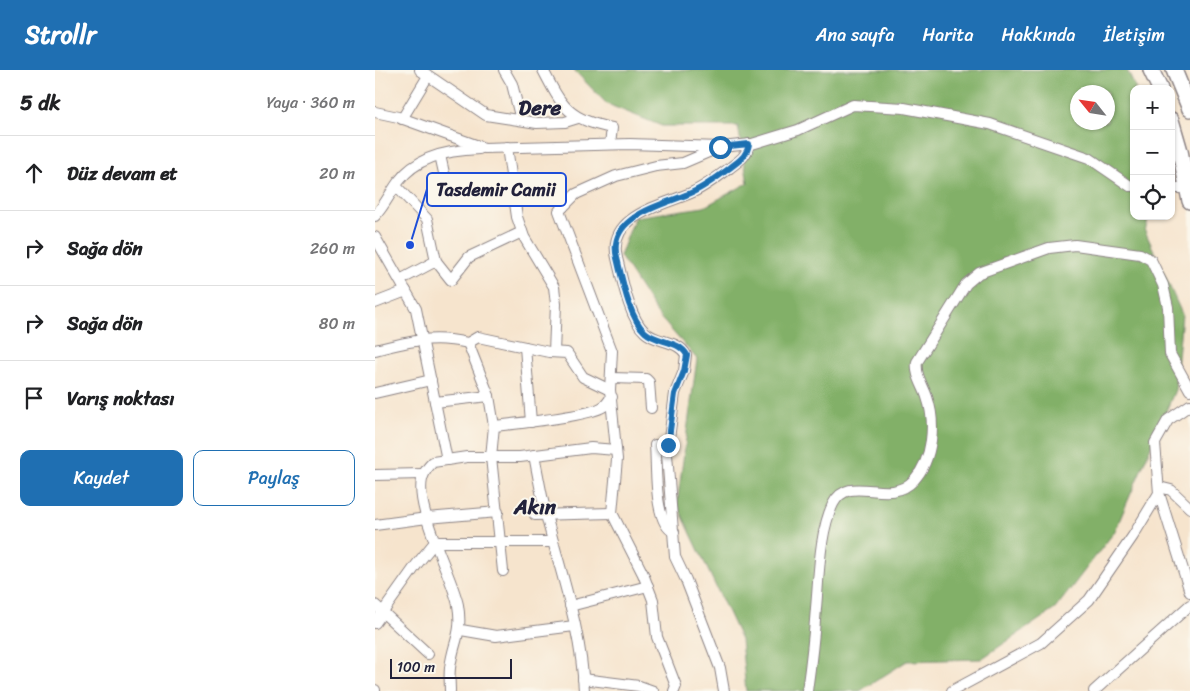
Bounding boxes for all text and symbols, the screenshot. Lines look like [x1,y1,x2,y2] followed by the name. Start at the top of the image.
[25,14,96,56] text: Strollr
[816,19,894,51] text: Ana sayfa
[922,19,973,51] text: Harita
[1001,19,1076,51] text: Hakkında
[1104,19,1165,51] text: İletişim
[20,84,61,122] text: 5 dk
[1070,85,1115,130] north arrow
[1130,85,1175,220] map controls
[1130,85,1175,130] button: +
[266,88,355,117] text: Yaya · 360 m
[519,89,562,127] district label: Dere
[1130,130,1175,175] button: −
[709,136,732,159] route start
[67,157,178,190] text: Düz devam et
[20,159,48,187] icon: ahead
[319,159,355,188] text: 20 m
[427,173,566,206] callout: Tasdemir Camii
[436,174,557,206] text: Tasdemir Camii
[1130,175,1175,220] button: locate
[67,232,142,265] text: Sağa dön
[20,234,48,262] icon: right
[310,234,355,263] text: 260 m
[67,307,142,340] text: Sağa dön
[20,309,48,337] icon: right
[319,309,355,338] text: 80 m
[67,382,174,415] text: Varış noktası
[20,384,48,412] icon: arrive
[657,434,680,457] route end
[20,450,183,506] button: Kaydet
[193,450,355,506] button: Paylaş
[513,488,557,526] district label: Akın
[397,655,435,680] text: 100 m
[390,656,513,679] scale bar

